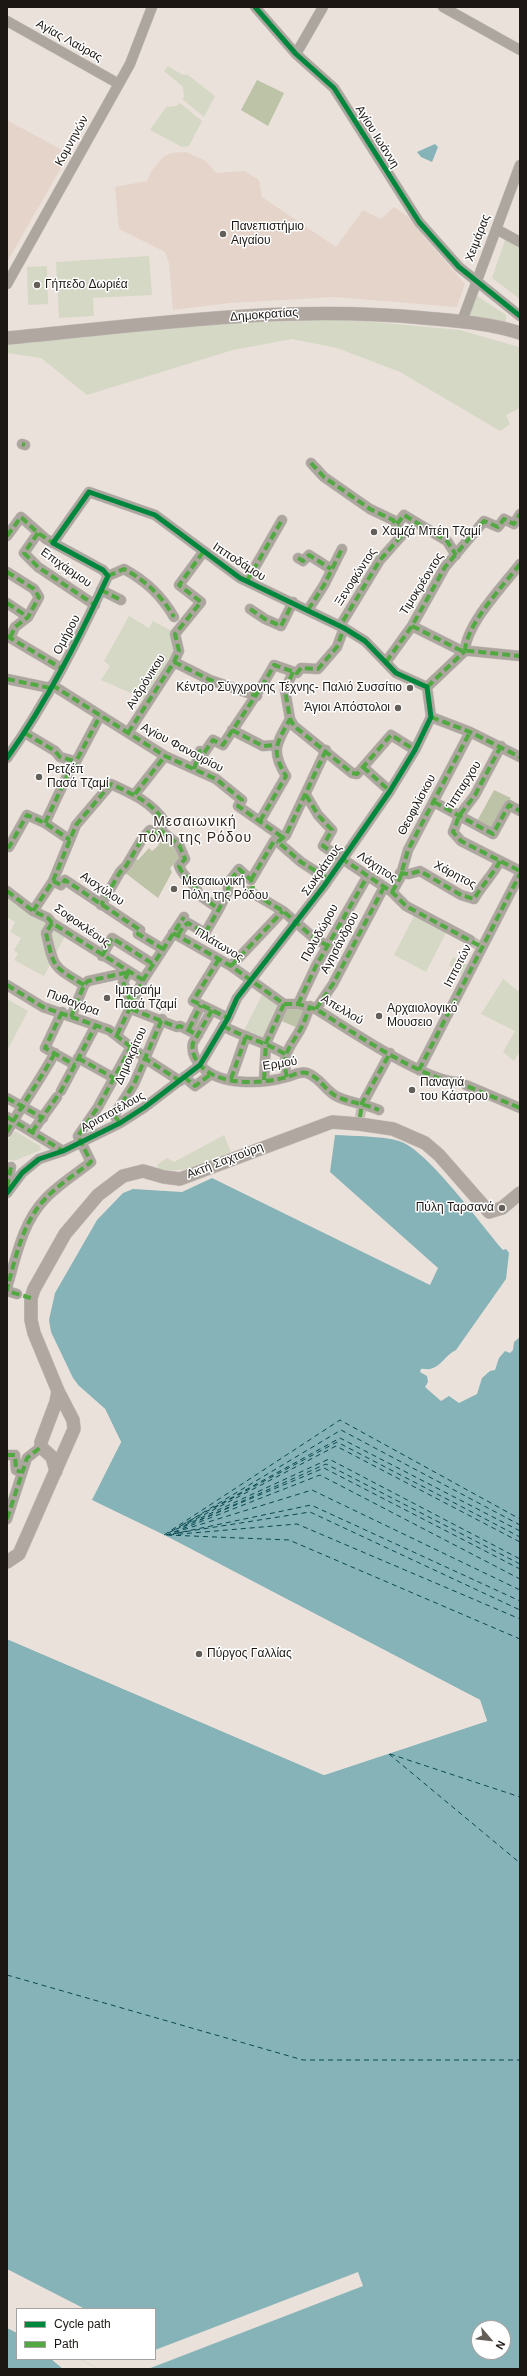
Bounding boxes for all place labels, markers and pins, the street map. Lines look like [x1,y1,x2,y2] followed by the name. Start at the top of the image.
[231,220,304,248] place label: Πανεπιστήμιο Αιγαίου
[218,229,228,239] marker: Πανεπιστήμιο Αιγαίου
[45,278,128,292] place label: Γήπεδο Δωριέα
[32,280,42,290] marker: Γήπεδο Δωριέα
[382,525,481,539] place label: Χαμζά Μπέη Τζαμί
[369,527,379,537] marker: Χαμζά Μπέη Τζαμί
[176,681,402,695] place label: Κέντρο Σύγχρονης Τέχνης- Παλιό Συσσίτιο
[405,683,415,693] marker: Κέντρο Σύγχρονης Τέχνης- Παλιό Συσσίτιο
[304,701,390,715] place label: Άγιοι Απόστολοι
[393,703,403,713] marker: Άγιοι Απόστολοι
[47,763,109,791] place label: Ρετζέπ Πασά Τζαμί
[34,772,44,782] marker: Ρετζέπ Πασά Τζαμί
[182,875,268,903] place label: Μεσαιωνική Πόλη της Ρόδου
[169,884,179,894] marker: Μεσαιωνική Πόλη της Ρόδου
[115,984,177,1012] place label: Ιμπραήμ Πασά Τζαμί
[102,993,112,1003] marker: Ιμπραήμ Πασά Τζαμί
[387,1002,458,1030] place label: Αρχαιολογικό Μουσειο
[374,1011,384,1021] marker: Αρχαιολογικό Μουσειο
[420,1076,488,1104] place label: Παναγιά του Κάστρου
[407,1085,417,1095] marker: Παναγιά του Κάστρου
[416,1201,494,1215] place label: Πύλη Ταρσανά
[497,1203,507,1213] marker: Πύλη Ταρσανά
[207,1647,292,1661] place label: Πύργος Γαλλίας
[194,1649,204,1659] marker: Πύργος Γαλλίας

